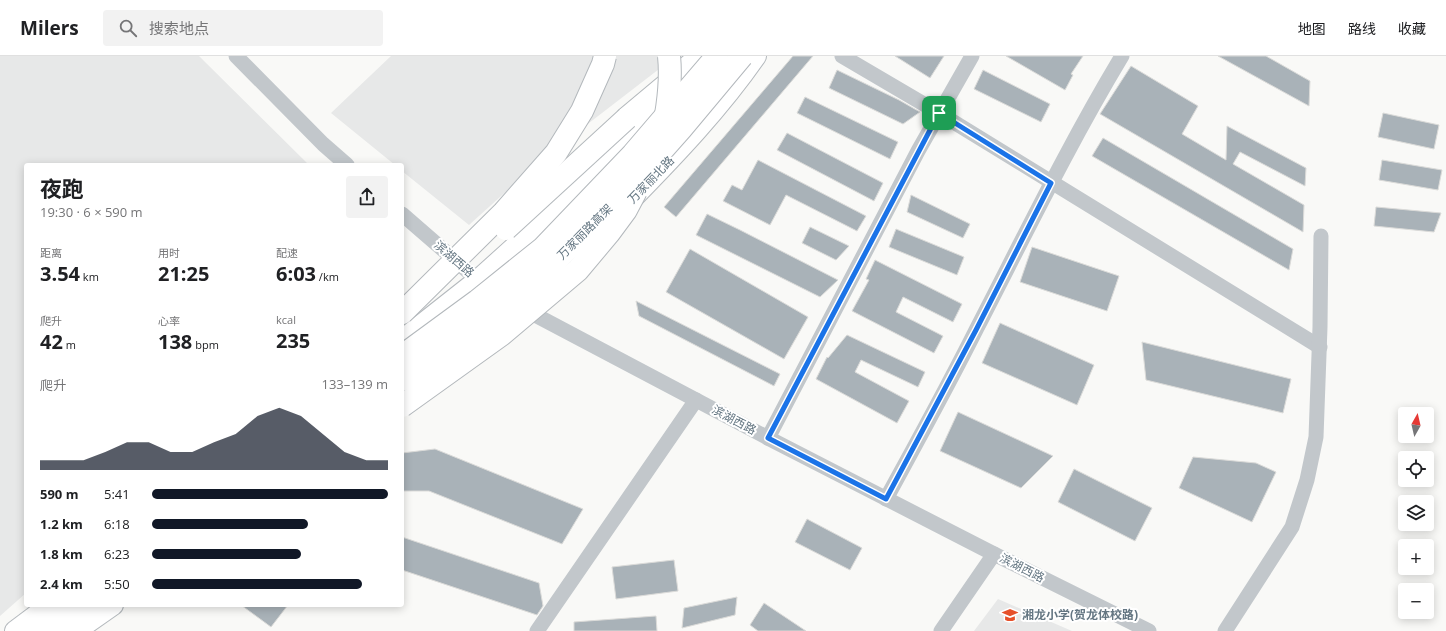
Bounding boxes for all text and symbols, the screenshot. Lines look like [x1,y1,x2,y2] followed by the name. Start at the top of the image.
[103,10,383,46] search box
[20,15,79,41] text: Milers
[117,17,139,39] icon: search
[149,18,209,38] text: 搜索地点
[1298,19,1326,38] text: 地图
[1348,19,1376,38] text: 路线
[1398,19,1426,38] text: 收藏
[922,96,956,130] pin
[928,102,950,124] icon: arrive
[624,152,678,207] street label: 万家丽北路
[40,173,84,203] text: 夜跑
[346,176,388,218] button: share
[553,200,616,263] street label: 万家丽路高架
[40,203,143,221] text: 19:30 · 6 × 590 m
[431,236,478,281] street label: 滨湖西路
[40,245,62,260] text: 距离
[158,245,180,260] text: 用时
[276,245,298,260] text: 配速
[40,260,80,287] text: 3.54
[158,260,209,287] text: 21:25
[276,260,316,287] text: 6:03
[80,269,99,284] text: km
[316,269,339,284] text: /km
[276,312,296,327] text: kcal
[40,313,62,328] text: 爬升
[158,313,180,328] text: 心率
[276,327,310,354] text: 235
[40,328,63,355] text: 42
[158,328,192,355] text: 138
[63,337,76,352] text: m
[192,337,219,352] text: bpm
[321,375,388,393] text: 133–139 m
[40,376,66,394] text: 爬升
[709,401,759,438] street label: 滨湖西路
[1398,407,1434,443] north arrow
[1398,407,1434,619] map controls
[1398,451,1434,487] button: locate
[40,485,78,503] text: 590 m
[104,485,130,503] text: 5:41
[1398,495,1434,531] button: layers
[40,515,83,533] text: 1.2 km
[104,515,130,533] text: 6:18
[1398,539,1434,575] button: +
[40,545,83,563] text: 1.8 km
[104,545,130,563] text: 6:23
[997,549,1047,586] street label: 滨湖西路
[40,575,83,593] text: 2.4 km
[104,575,130,593] text: 5:50
[1398,583,1434,619] button: −
[1001,606,1019,624] school or university icon: 湘龙小学(贺龙体校路)
[1022,606,1138,623] place label: 湘龙小学(贺龙体校路)

